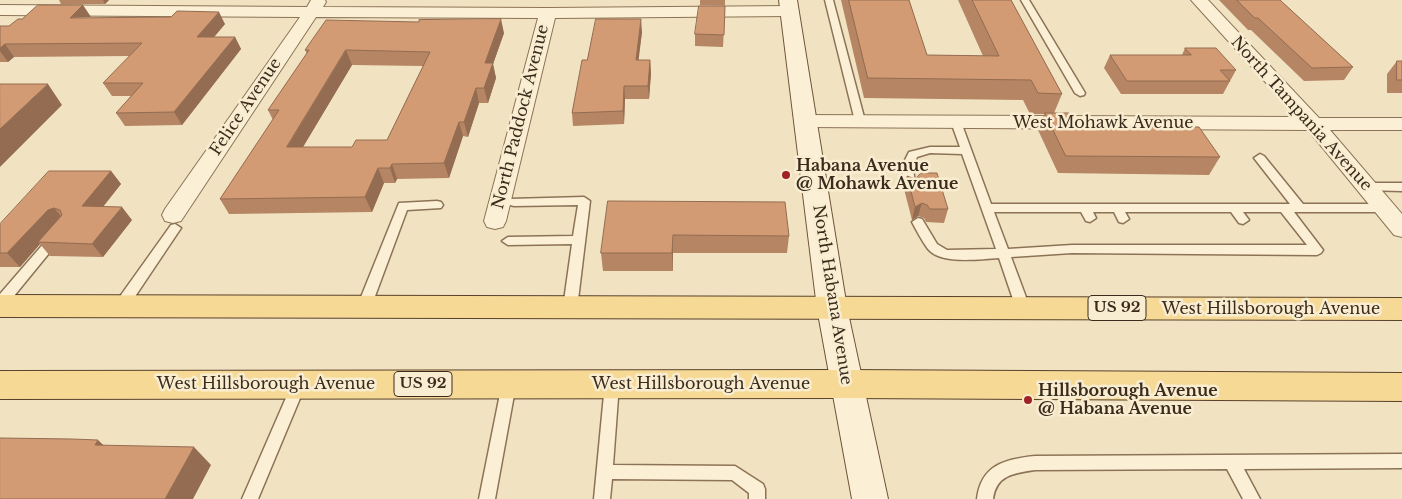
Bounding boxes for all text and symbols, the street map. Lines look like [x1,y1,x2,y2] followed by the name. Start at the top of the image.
[489,23,553,211] street label: North Paddock Avenue
[1226,33,1376,195] street label: North Tampania Avenue
[206,55,286,159] street label: Felice Avenue
[1013,113,1193,133] street label: West Mohawk Avenue
[796,156,958,194] place label: Habana Avenue @ Mohawk Avenue
[780,169,792,181] marker: Habana Avenue @ Mohawk Avenue
[808,204,856,386] street label: North Habana Avenue
[1088,296,1146,320] road number: US 92
[1162,299,1380,319] street label: West Hillsborough Avenue
[394,372,452,396] road number: US 92
[157,374,375,394] street label: West Hillsborough Avenue
[592,374,810,394] street label: West Hillsborough Avenue
[1038,381,1218,419] place label: Hillsborough Avenue @ Habana Avenue
[1022,394,1034,406] marker: Hillsborough Avenue @ Habana Avenue

